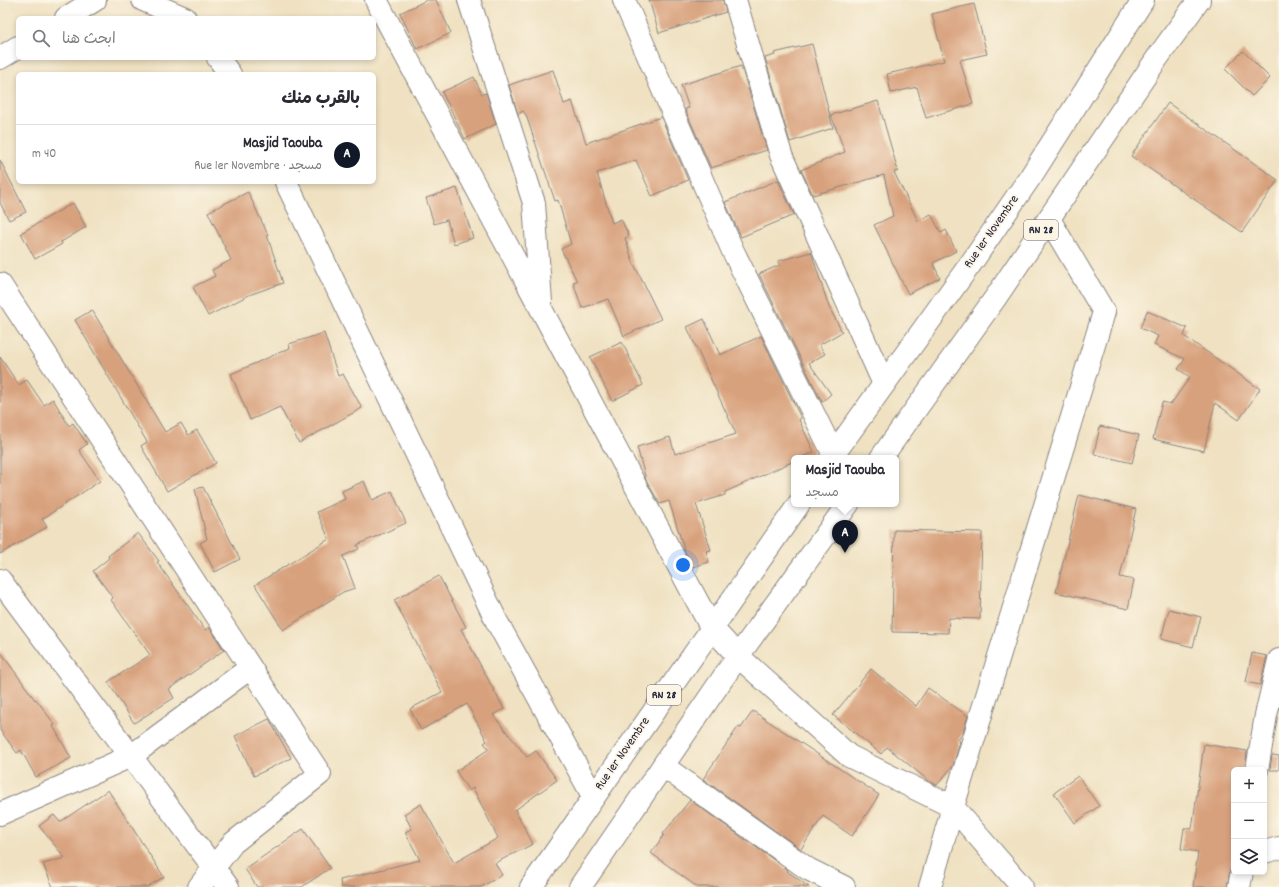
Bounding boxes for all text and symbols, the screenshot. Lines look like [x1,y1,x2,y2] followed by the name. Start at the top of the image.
[16,16,376,60] search box
[30,27,52,49] icon: search
[62,29,116,51] text: ابحث هنا
[282,88,360,112] text: بالقرب منك
[243,133,322,155] text: Masjid Taouba
[32,145,56,164] text: 40 m
[343,145,351,164] text: A
[194,157,322,176] text: مسجد · Rue 1er Novembre
[960,191,1024,272] street label: Rue 1er Novembre
[1024,220,1058,240] road number: RN 28
[791,455,899,507] popup
[806,460,885,482] text: Masjid Taouba
[806,484,839,503] text: مسجد
[832,520,858,553] pin: A
[673,555,693,575] your location
[647,685,681,705] road number: RN 28
[591,713,655,794] street label: Rue 1er Novembre
[1231,767,1267,875] map controls
[1231,767,1267,803] button: +
[1231,803,1267,839] button: −
[1231,839,1267,875] button: layers

